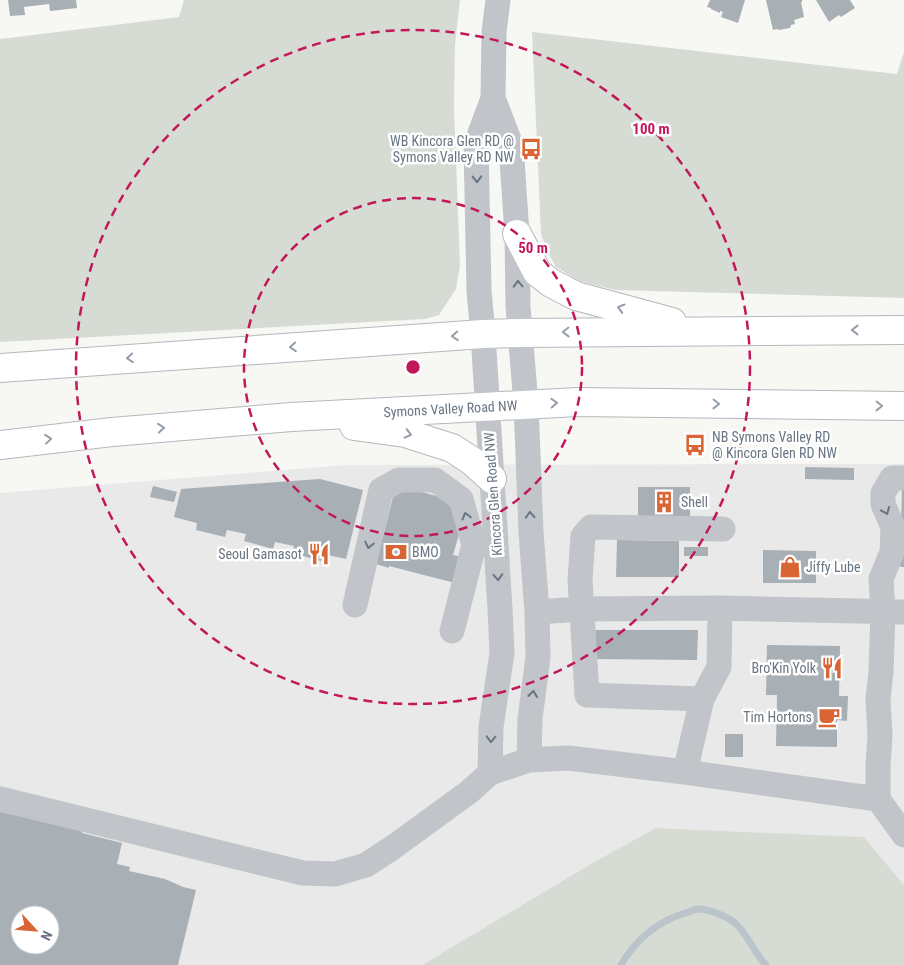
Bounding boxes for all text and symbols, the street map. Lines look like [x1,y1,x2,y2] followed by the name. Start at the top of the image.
[632,120,670,138] text: 100 m
[390,133,514,165] place label: WB Kincora Glen RD @ Symons Valley RD NW
[518,136,544,162] bus stop icon: WB Kincora Glen RD @ Symons Valley RD NW
[472,176,482,183] one-way arrow
[518,239,548,257] text: 50 m
[513,280,523,288] one-way arrow
[618,304,626,314] one-way arrow
[851,325,859,335] one-way arrow
[561,327,569,337] one-way arrow
[450,330,458,341] one-way arrow
[288,341,296,352] one-way arrow
[126,353,134,364] one-way arrow
[404,358,422,376] centre of rings
[383,397,518,420] street label: Symons Valley Road NW
[550,397,558,408] one-way arrow
[712,399,720,409] one-way arrow
[875,401,883,411] one-way arrow
[157,423,165,434] one-way arrow
[404,429,412,439] one-way arrow
[712,429,837,461] place label: NB Symons Valley RD @ Kincora Glen RD NW
[481,431,505,556] street label: Kincora Glen Road NW
[682,432,708,458] bus stop icon: NB Symons Valley RD @ Kincora Glen RD NW
[45,434,53,445] one-way arrow
[651,489,677,515] building icon: Shell
[681,494,708,510] place label: Shell
[880,506,890,515] one-way arrow
[461,511,472,520] one-way arrow
[525,511,536,519] one-way arrow
[383,539,409,565] bank icon: BMO
[364,540,375,549] one-way arrow
[306,541,332,567] restaurant icon: Seoul Gamasot
[412,544,439,560] place label: BMO
[218,546,302,562] place label: Seoul Gamasot
[777,554,803,580] shop icon: Jiffy Lube
[806,559,861,575] place label: Jiffy Lube
[493,573,504,581] one-way arrow
[819,655,845,681] restaurant icon: Bro'Kin Yolk
[751,660,817,676] place label: Bro'Kin Yolk
[527,690,538,698] one-way arrow
[816,704,842,730] cafe icon: Tim Hortons
[743,709,812,725] place label: Tim Hortons
[486,735,496,743] one-way arrow
[10,905,60,955] north arrow
[38,928,56,943] text: N

